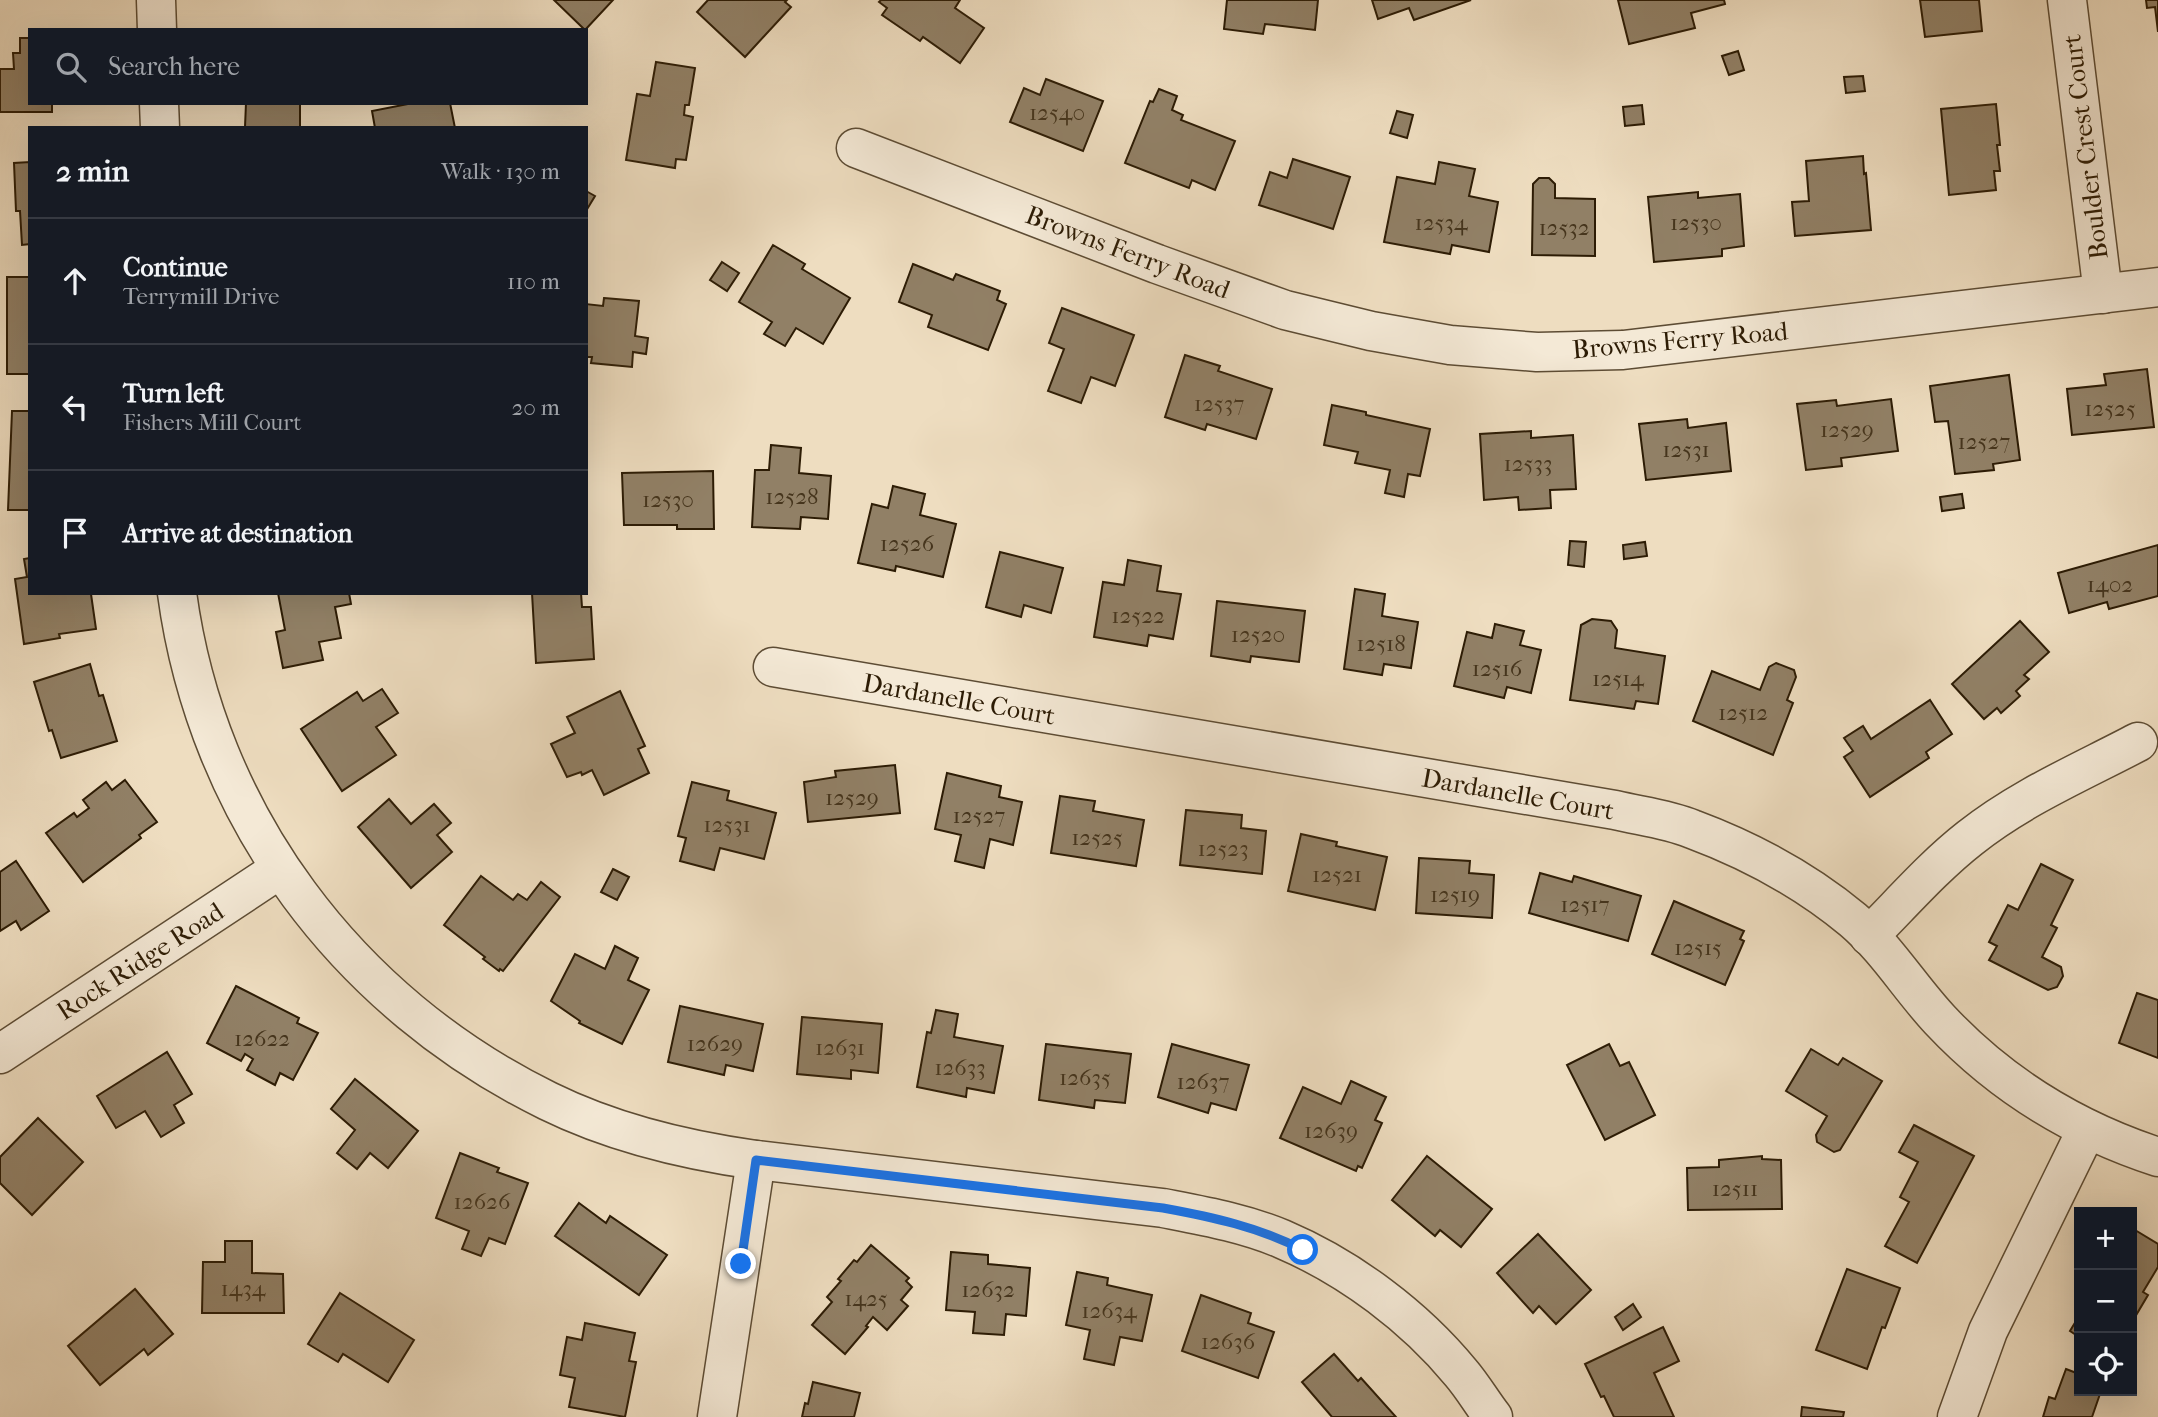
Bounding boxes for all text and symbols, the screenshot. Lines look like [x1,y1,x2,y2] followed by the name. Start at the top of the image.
[28,28,588,105] search box
[2056,32,2115,261] street label: Boulder Crest Court
[52,48,90,86] icon: search
[108,51,240,82] text: Search here
[1029,99,1085,126] house number: 12540
[56,154,129,189] text: 2 min
[441,158,560,185] text: Walk · 130 m
[1021,199,1235,306] street label: Browns Ferry Road
[1415,209,1469,236] house number: 12534
[1670,209,1722,236] house number: 12530
[1538,214,1590,241] house number: 12532
[123,252,228,283] text: Continue
[56,262,94,300] icon: ahead
[507,268,560,295] text: 110 m
[123,283,279,310] text: Terrymill Drive
[1571,316,1790,365] street label: Browns Ferry Road
[123,378,224,409] text: Turn left
[56,388,94,426] icon: left
[1194,390,1244,417] house number: 12537
[511,394,560,421] text: 20 m
[2084,395,2136,422] house number: 12525
[123,409,302,436] text: Fishers Mill Court
[1820,416,1874,443] house number: 12529
[1958,428,2010,455] house number: 12527
[1662,436,1710,463] house number: 12531
[1504,450,1552,477] house number: 12533
[765,483,819,510] house number: 12528
[642,486,694,513] house number: 12530
[56,514,94,552] icon: arrive
[123,518,353,549] text: Arrive at destination
[880,530,935,557] house number: 12526
[2087,571,2133,598] house number: 1402
[1111,602,1165,629] house number: 12522
[1231,621,1285,648] house number: 12520
[1356,630,1406,657] house number: 12518
[1472,655,1523,682] house number: 12516
[1592,665,1645,692] house number: 12514
[860,667,1058,732] street label: Dardanelle Court
[1718,699,1768,726] house number: 12512
[1419,762,1617,827] street label: Dardanelle Court
[825,784,879,811] house number: 12529
[953,802,1005,829] house number: 12527
[703,811,751,838] house number: 12531
[1071,824,1123,851] house number: 12525
[1197,835,1249,862] house number: 12523
[1312,861,1362,888] house number: 12521
[1430,881,1480,908] house number: 12519
[1560,891,1610,918] house number: 12517
[51,895,230,1027] street label: Rock Ridge Road
[1674,934,1722,961] house number: 12515
[234,1025,290,1052] house number: 12622
[687,1030,743,1057] house number: 12629
[815,1034,865,1061] house number: 12631
[934,1054,986,1081] house number: 12633
[1059,1064,1111,1091] house number: 12635
[1176,1068,1230,1095] house number: 12637
[1304,1117,1358,1144] house number: 12639
[1712,1175,1758,1202] house number: 12511
[454,1188,511,1215] house number: 12626
[2074,1207,2137,1396] map controls
[2074,1207,2137,1270] button: +
[1287,1234,1318,1265] route start
[725,1248,756,1279] route end
[2074,1270,2137,1333] button: −
[221,1275,267,1302] house number: 1434
[961,1276,1015,1303] house number: 12632
[844,1285,888,1312] house number: 1425
[1081,1297,1138,1324] house number: 12634
[1201,1328,1256,1355] house number: 12636
[2074,1333,2137,1396] button: locate

